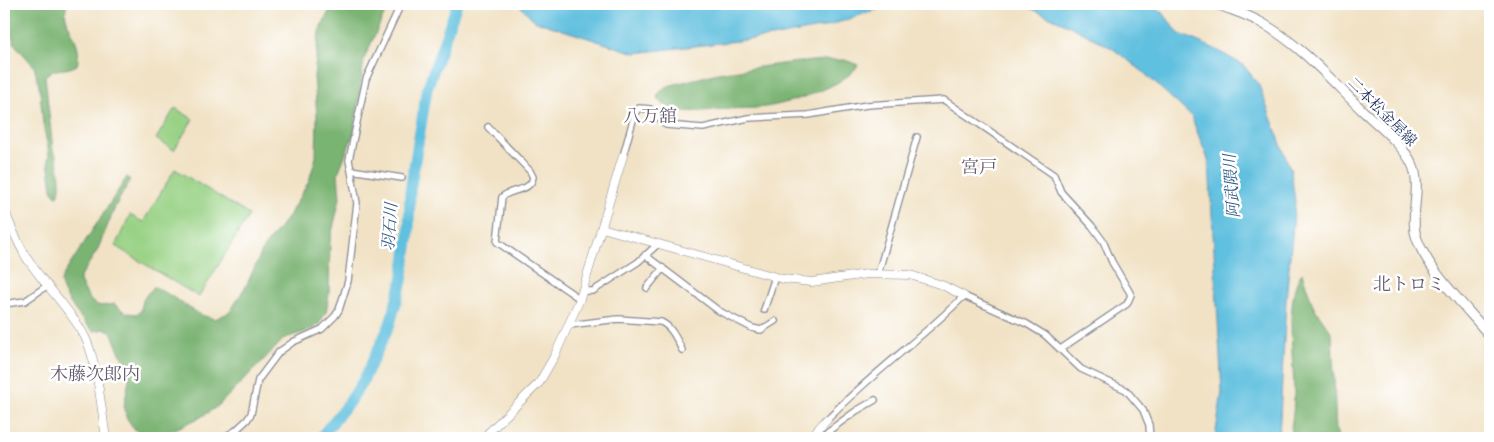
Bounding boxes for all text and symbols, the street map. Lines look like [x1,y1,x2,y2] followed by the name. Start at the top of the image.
[1343,73,1421,151] street label: 二本松金屋線
[623,106,677,129] district label: 八万舘
[1221,151,1245,219] water label: 阿武隈川
[961,157,997,180] district label: 宮戸
[379,200,403,252] water label: 羽石川
[1373,274,1445,297] district label: 北トロミ
[50,364,140,387] district label: 木藤次郎内

